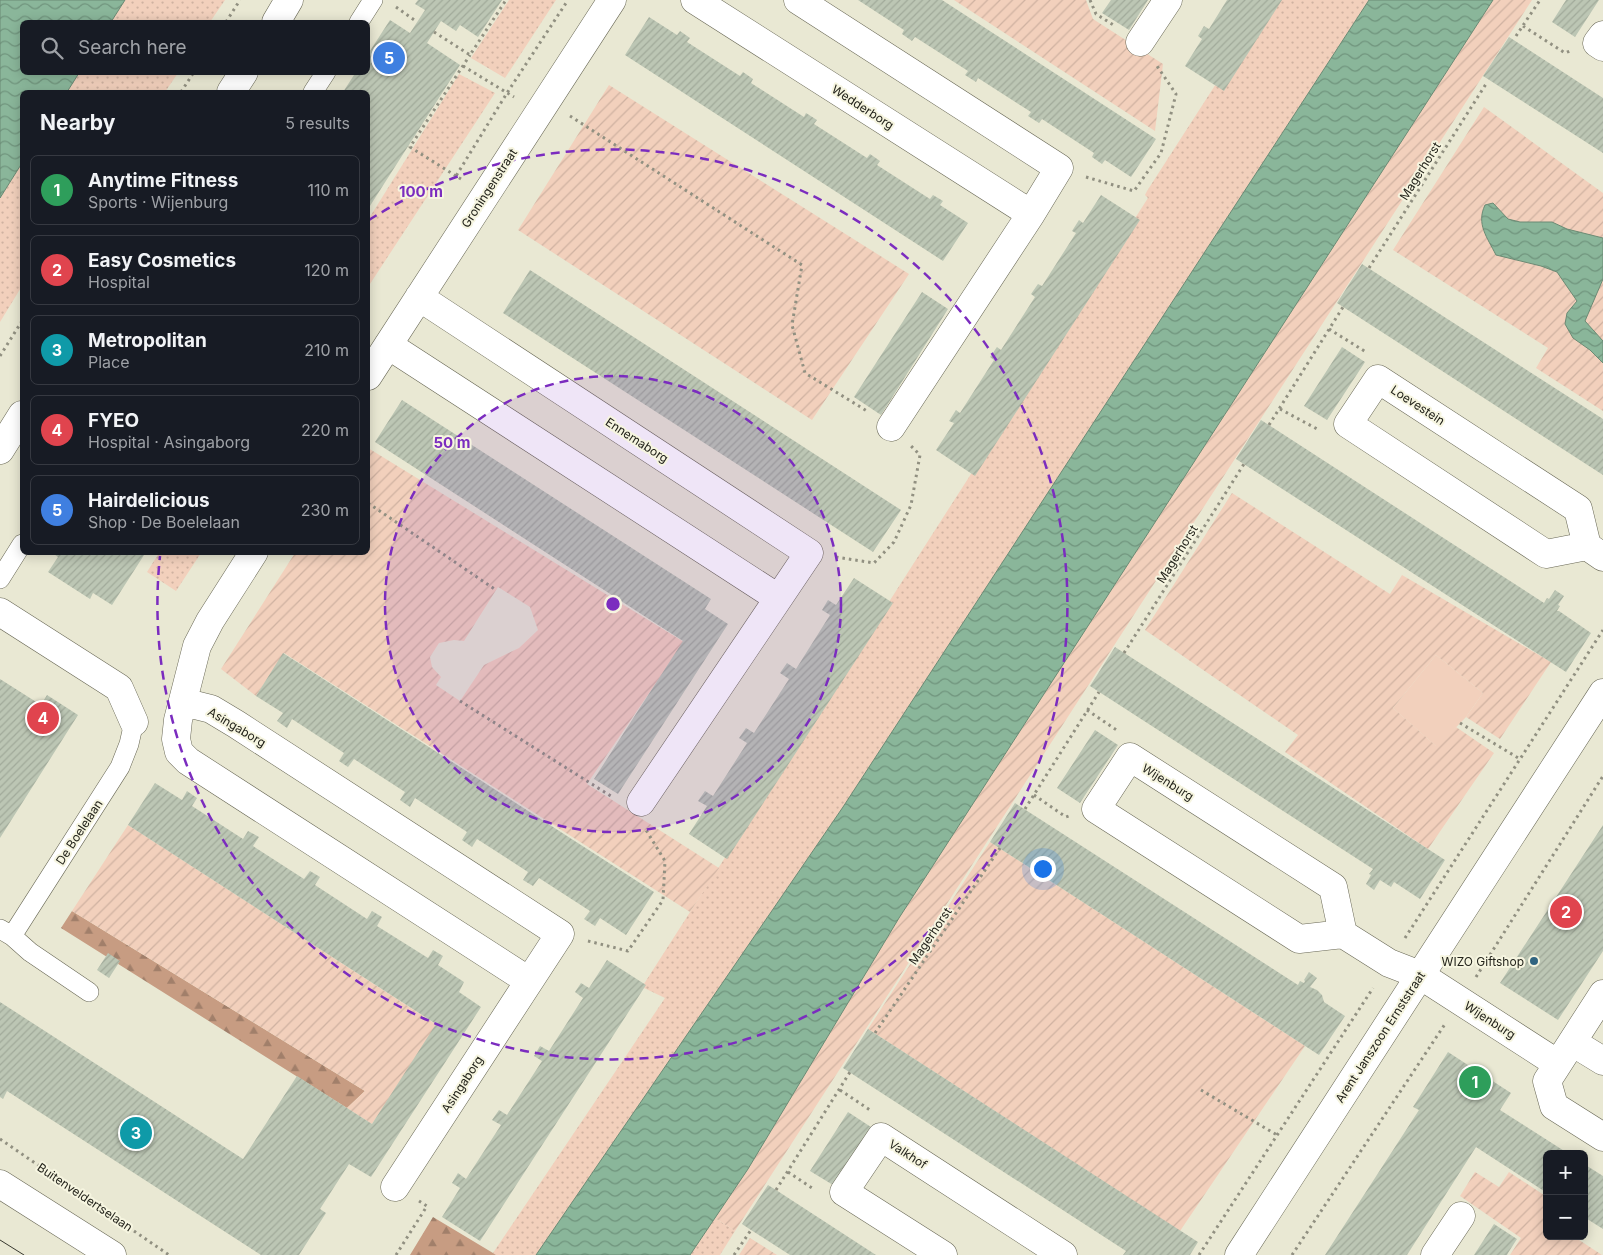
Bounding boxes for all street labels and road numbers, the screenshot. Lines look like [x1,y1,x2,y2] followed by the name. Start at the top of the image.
[829,81,897,133] street label: Wedderborg
[1396,139,1444,203] street label: Magerhorst
[458,146,520,230] street label: Groningenstraat
[1388,382,1448,428] street label: Loevestein
[603,414,671,466] street label: Ennemaborg
[1153,522,1201,586] street label: Magerhorst
[205,704,269,750] street label: Asingaborg
[1139,760,1197,804] street label: Wijenburg
[52,797,106,867] street label: De Boelelaan
[905,905,955,967] street label: Magerhorst
[1332,968,1428,1106] street label: Arent Janszoon Ernststraat
[1462,998,1518,1042] street label: Wijenburg
[438,1053,486,1115] street label: Asingaborg
[886,1136,930,1172] street label: Valkhof
[35,1160,135,1234] street label: Buitenveldertselaan

